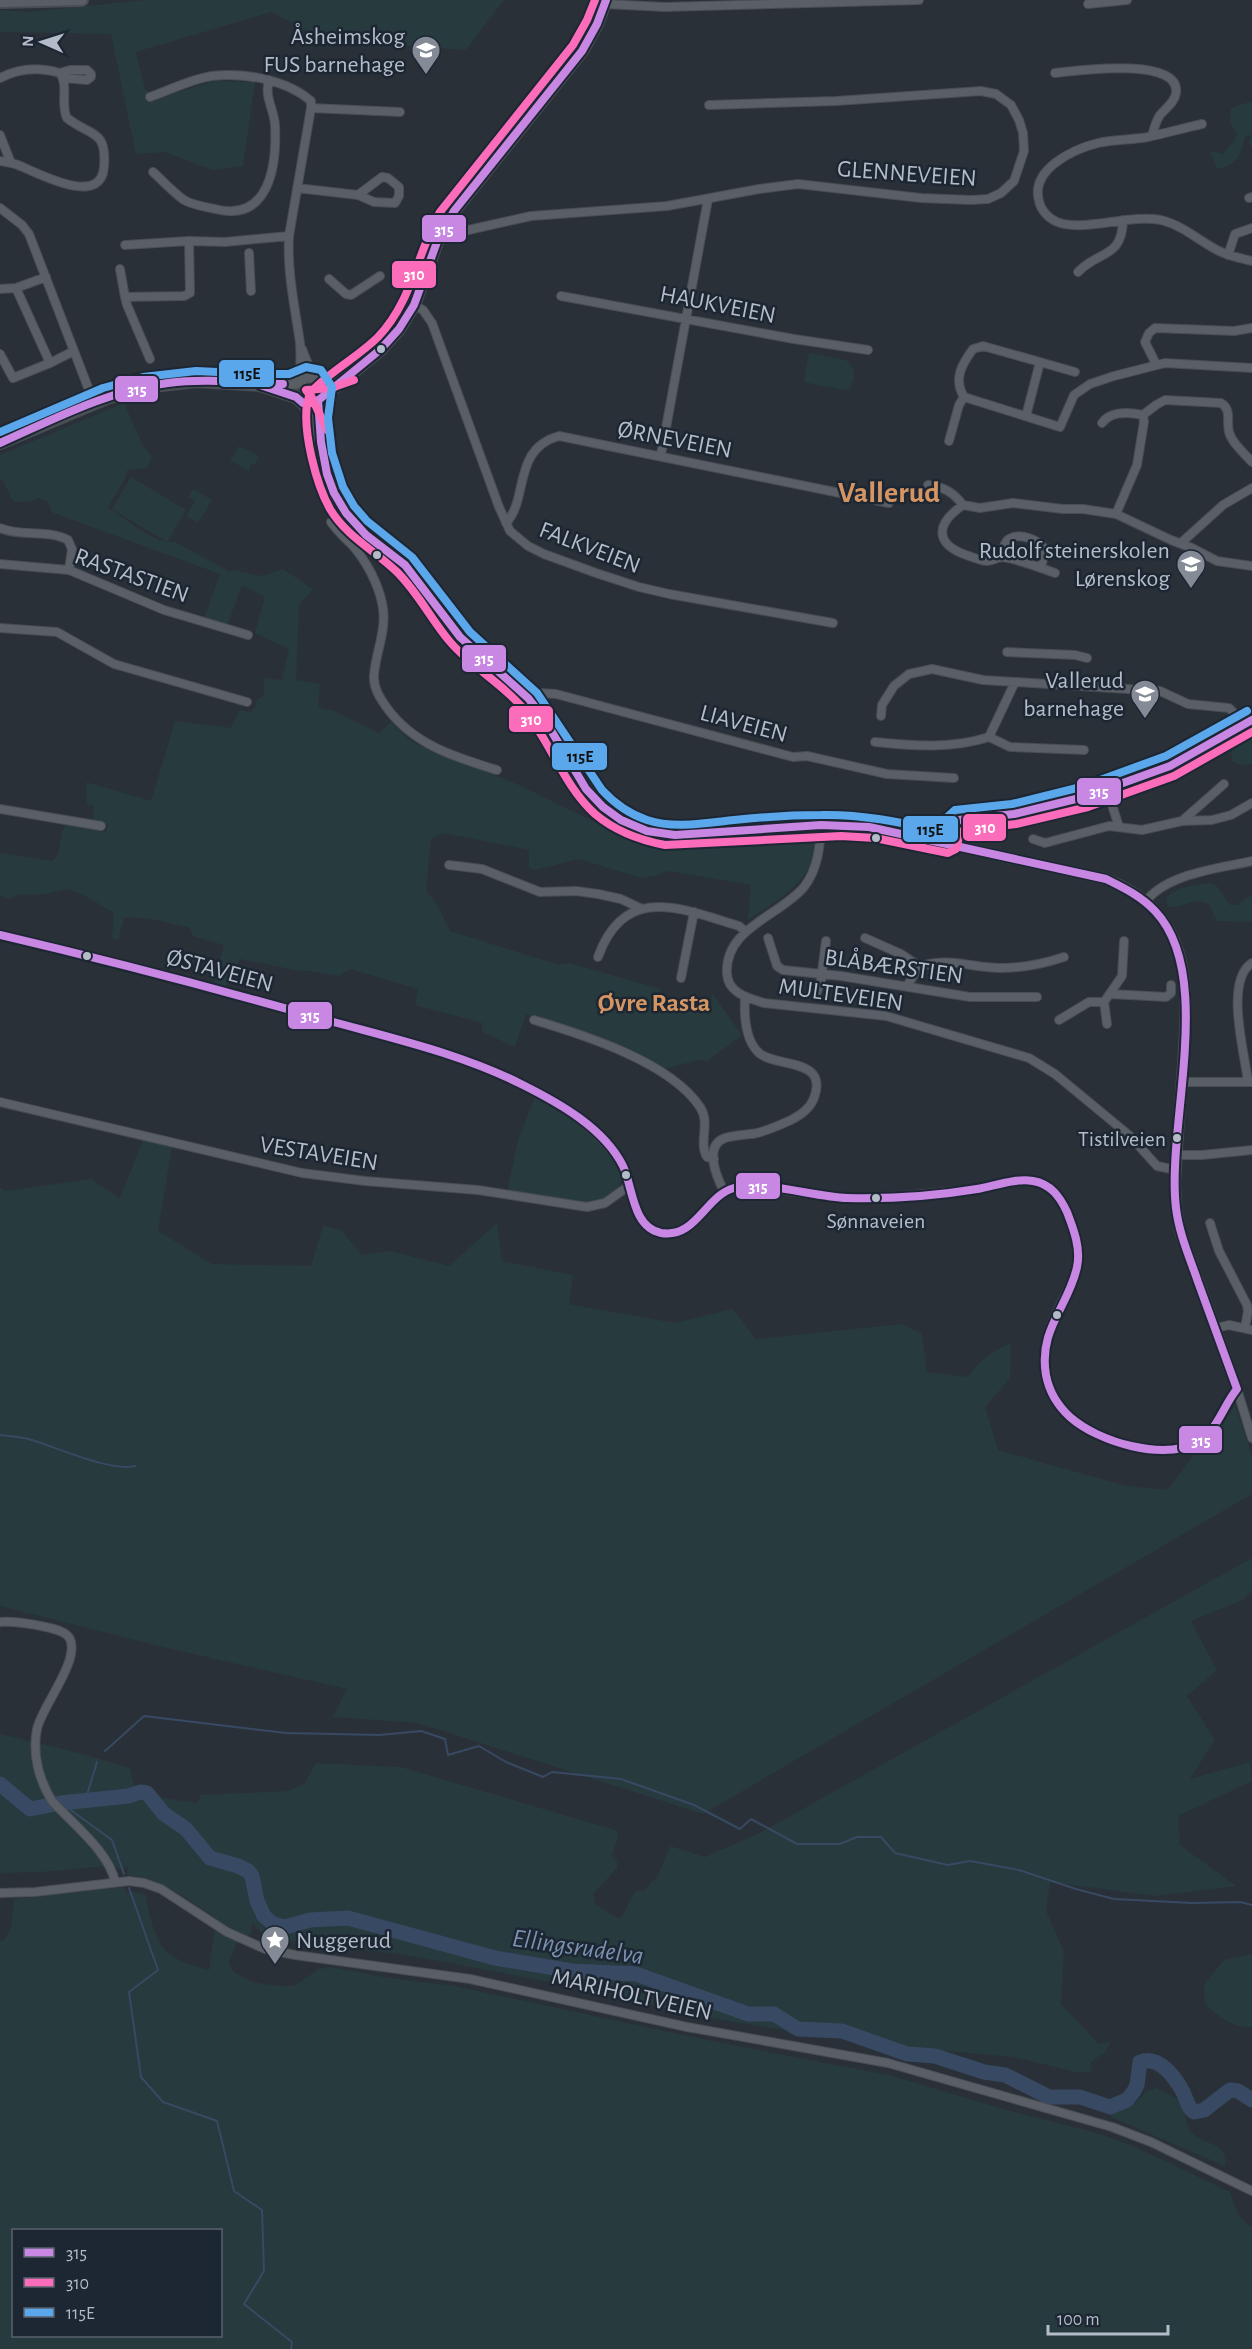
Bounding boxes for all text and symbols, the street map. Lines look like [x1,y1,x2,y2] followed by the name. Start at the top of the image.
[12,12,72,72] north arrow
[264,23,405,77] place label: Åsheimskog FUS barnehage
[410,34,442,76] school or university icon: Åsheimskog FUS barnehage
[20,35,36,47] text: N
[836,157,978,191] street label: GLENNEVEIEN
[421,214,467,243] line badge: 315
[434,222,454,238] text: 315
[391,260,437,289] line badge: 310
[404,267,425,283] text: 310
[658,282,778,328] street label: HAUKVEIEN
[375,343,387,355] unlabelled marker
[218,359,275,388] line badge: 115E
[234,366,260,382] text: 115E
[114,375,159,403] line badge: 315
[127,382,147,398] text: 315
[616,417,734,463] street label: ØRNEVEIEN
[838,478,940,508] district label: Vallerud
[536,518,644,578] street label: FALKVEIEN
[979,539,1170,591] place label: Rudolf steinerskolen Lørenskog
[71,544,192,608] street label: RASTASTIEN
[1175,548,1207,590] school or university icon: Rudolf steinerskolen Lørenskog
[371,549,383,561] unlabelled marker
[461,644,507,673] line badge: 315
[474,651,494,667] text: 315
[1023,669,1124,721] place label: Vallerud barnehage
[1129,678,1161,720] school or university icon: Vallerud barnehage
[698,701,790,747] street label: LIAVEIEN
[508,705,554,733] line badge: 310
[521,712,542,728] text: 310
[551,742,608,771] line badge: 115E
[567,749,593,765] text: 115E
[1076,777,1122,806] line badge: 315
[1089,784,1109,800] text: 315
[962,813,1007,842] line badge: 310
[902,815,959,843] line badge: 115E
[975,820,996,836] text: 310
[917,822,943,838] text: 115E
[870,832,882,844] unlabelled marker
[823,943,965,989] street label: BLÅBÆRSTIEN
[164,945,276,997] street label: ØSTAVEIEN
[81,950,93,962] unlabelled marker
[777,974,905,1016] street label: MULTEVEIEN
[598,990,710,1016] district label: Øvre Rasta
[287,1001,333,1030] line badge: 315
[300,1008,320,1024] text: 315
[1078,1128,1166,1150] place label: Tistilveien
[1171,1132,1183,1144] marker: Tistilveien
[258,1133,380,1175] street label: VESTAVEIEN
[620,1169,632,1181] unlabelled marker
[735,1172,781,1200] line badge: 315
[748,1179,768,1195] text: 315
[870,1192,882,1204] marker: Sønnaveien
[827,1210,925,1232] place label: Sønnaveien
[1051,1309,1063,1321] unlabelled marker
[1178,1425,1223,1454] line badge: 315
[1191,1433,1211,1449] text: 315
[259,1924,291,1966] place icon: Nuggerud
[511,1925,645,1969] water label: Ellingsrudelva
[296,1929,391,1953] place label: Nuggerud
[549,1965,714,2025] street label: MARIHOLTVEIEN
[12,2229,222,2337] legend
[66,2245,87,2263] text: 315
[66,2275,89,2293] text: 310
[1048,2298,1168,2336] scale bar
[66,2305,95,2323] text: 115E
[1057,2311,1100,2329] text: 100 m

